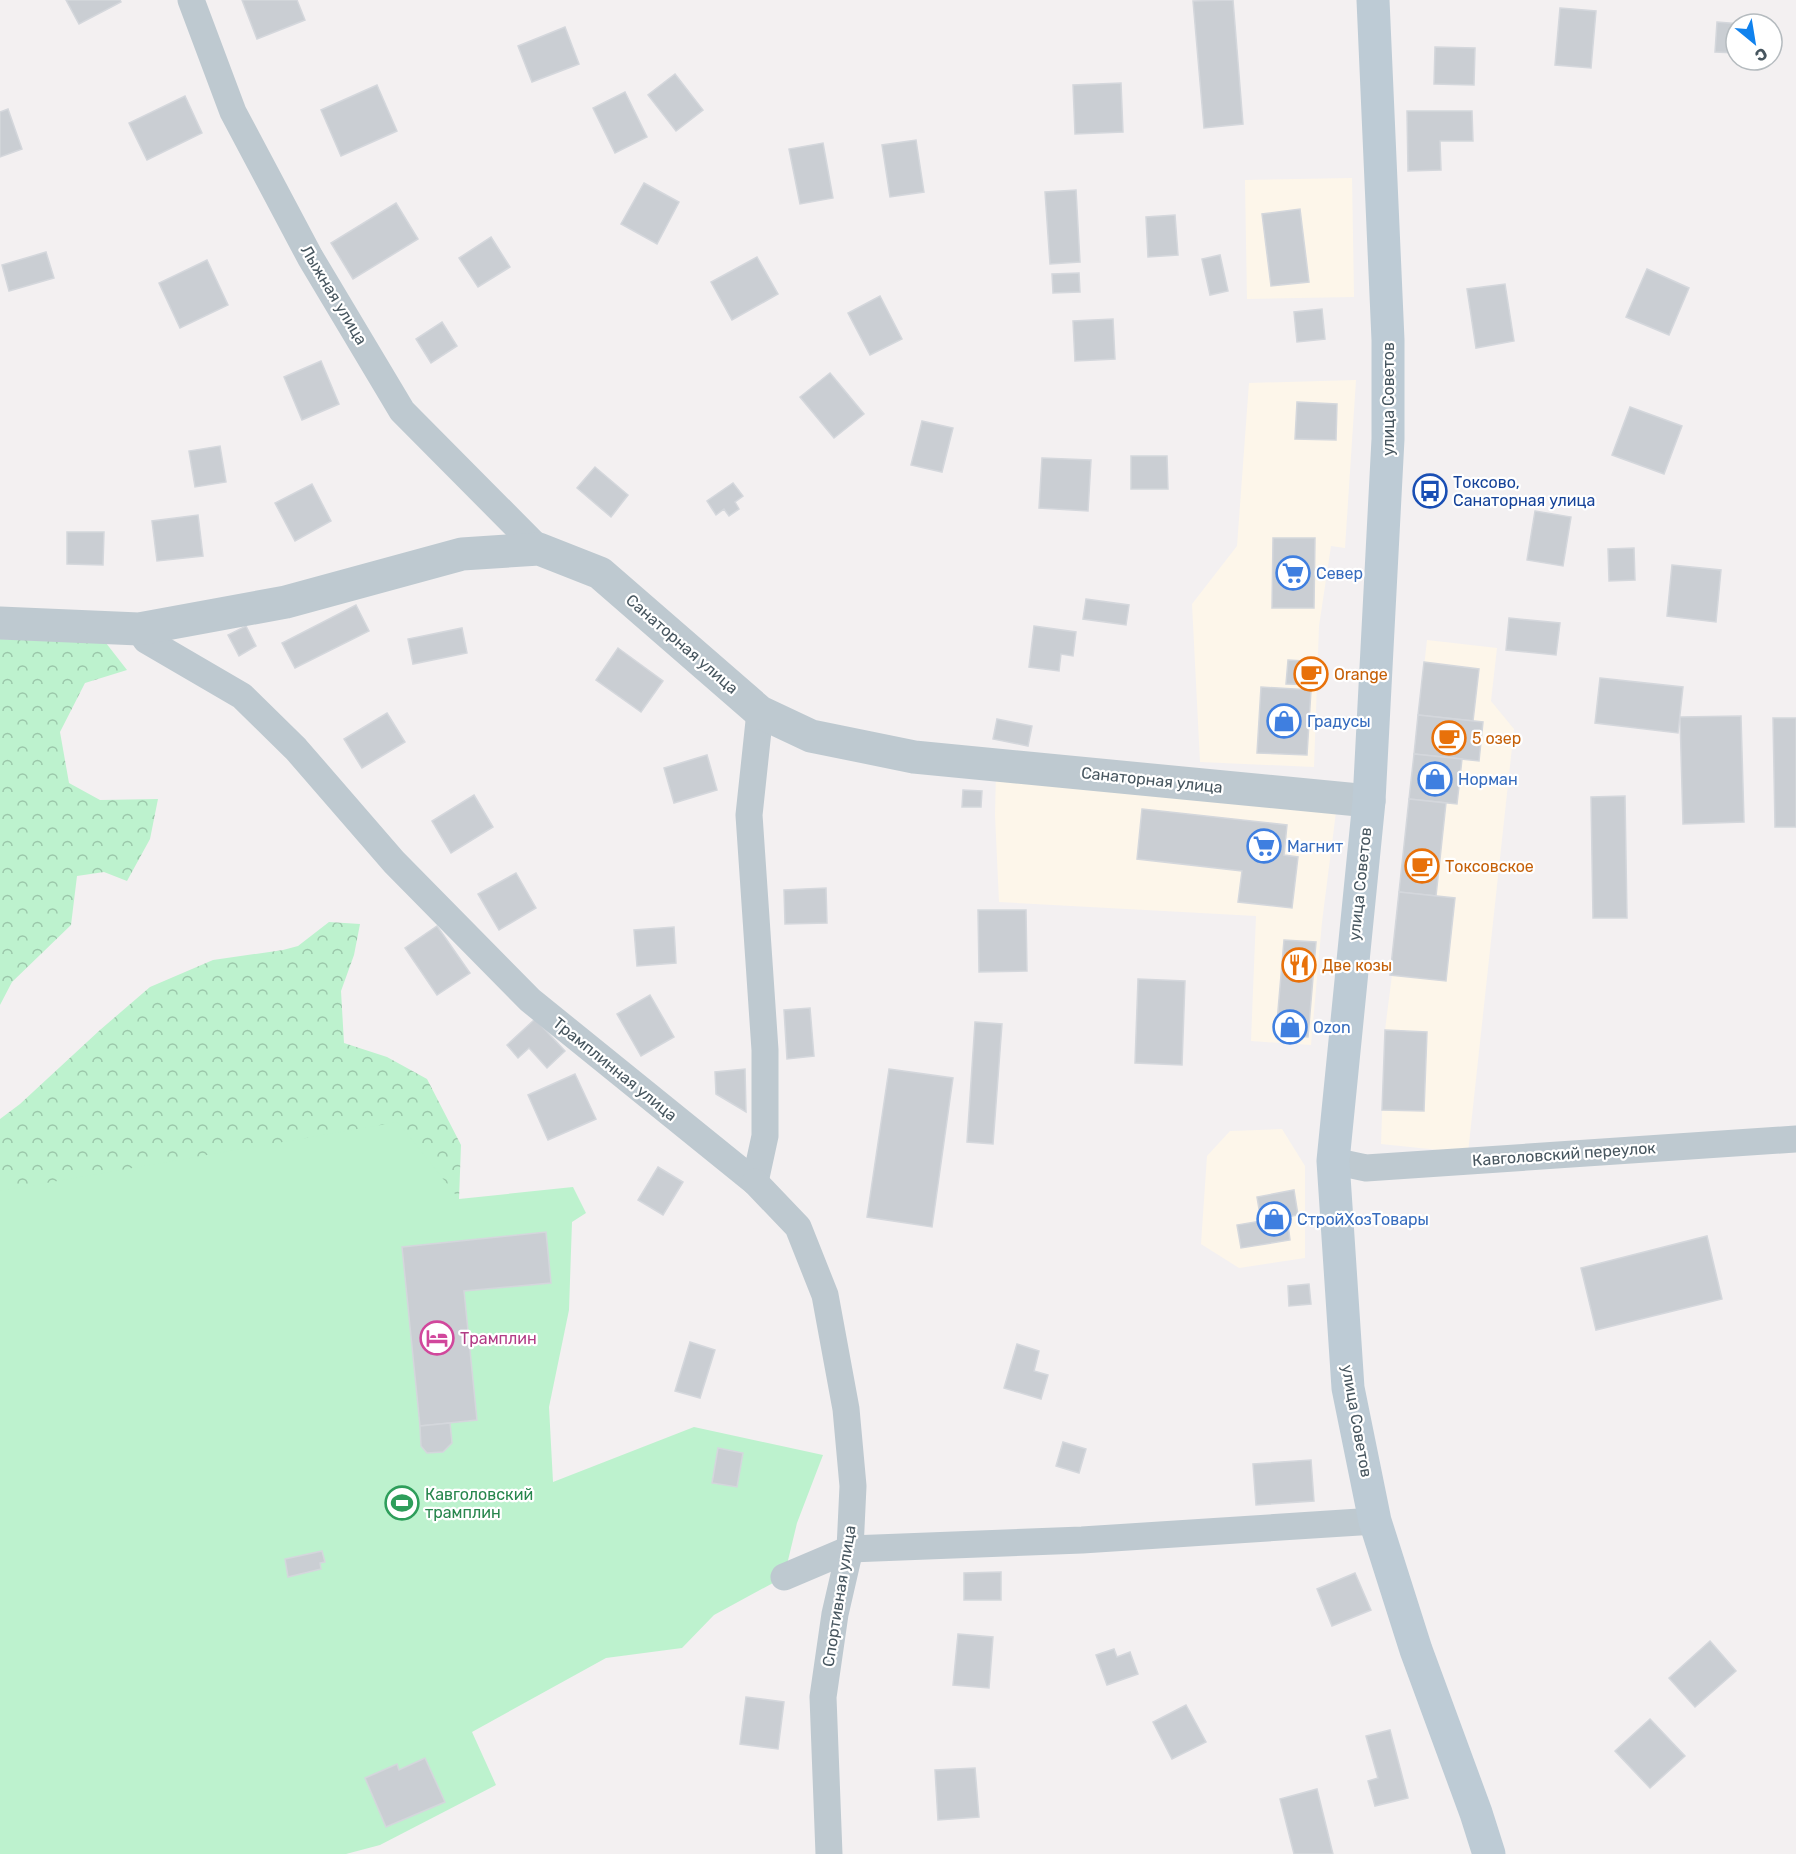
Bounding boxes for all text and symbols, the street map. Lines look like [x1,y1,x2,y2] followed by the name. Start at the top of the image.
[1724,12,1784,72] north arrow
[1752,44,1771,66] text: С
[297,242,371,348] street label: Лыжная улица
[1379,342,1398,456] street label: улица Советов
[1412,473,1448,509] bus stop icon: Токсово, Санаторная улица
[1453,473,1595,510] place label: Токсово, Санаторная улица
[1275,555,1311,591] supermarket icon: Север
[1316,564,1363,583] place label: Север
[622,590,742,698] street label: Санаторная улица
[1293,656,1329,692] cafe icon: Orange
[1334,665,1388,684] place label: Orange
[1266,703,1302,739] shop icon: Градусы
[1307,712,1371,731] place label: Градусы
[1431,720,1467,756] cafe icon: 5 озер
[1472,729,1521,748] place label: 5 озер
[1417,761,1453,797] shop icon: Норман
[1080,763,1224,797] street label: Санаторная улица
[1458,770,1518,789] place label: Норман
[1345,826,1375,942] street label: улица Советов
[1246,828,1282,864] supermarket icon: Магнит
[1287,837,1343,856] place label: Магнит
[1404,848,1440,884] cafe icon: Токсовское
[1445,857,1534,876] place label: Токсовское
[1281,947,1317,983] restaurant icon: Две козы
[1322,956,1392,975] place label: Две козы
[1272,1009,1308,1045] shop icon: Ozon
[549,1013,681,1125] street label: Трамплинная улица
[1313,1018,1351,1037] place label: Ozon
[1472,1138,1657,1170] street label: Кавголовский переулок
[1256,1201,1292,1237] shop icon: СтройХозТовары
[1297,1210,1429,1229] place label: СтройХозТовары
[419,1320,455,1356] hotel icon: Трамплин
[460,1329,537,1348] place label: Трамплин
[1338,1363,1376,1479] street label: улица Советов
[384,1485,420,1521] sports icon: Кавголовский трамплин
[425,1485,533,1522] place label: Кавголовский трамплин
[818,1524,860,1668] street label: Спортивная улица

